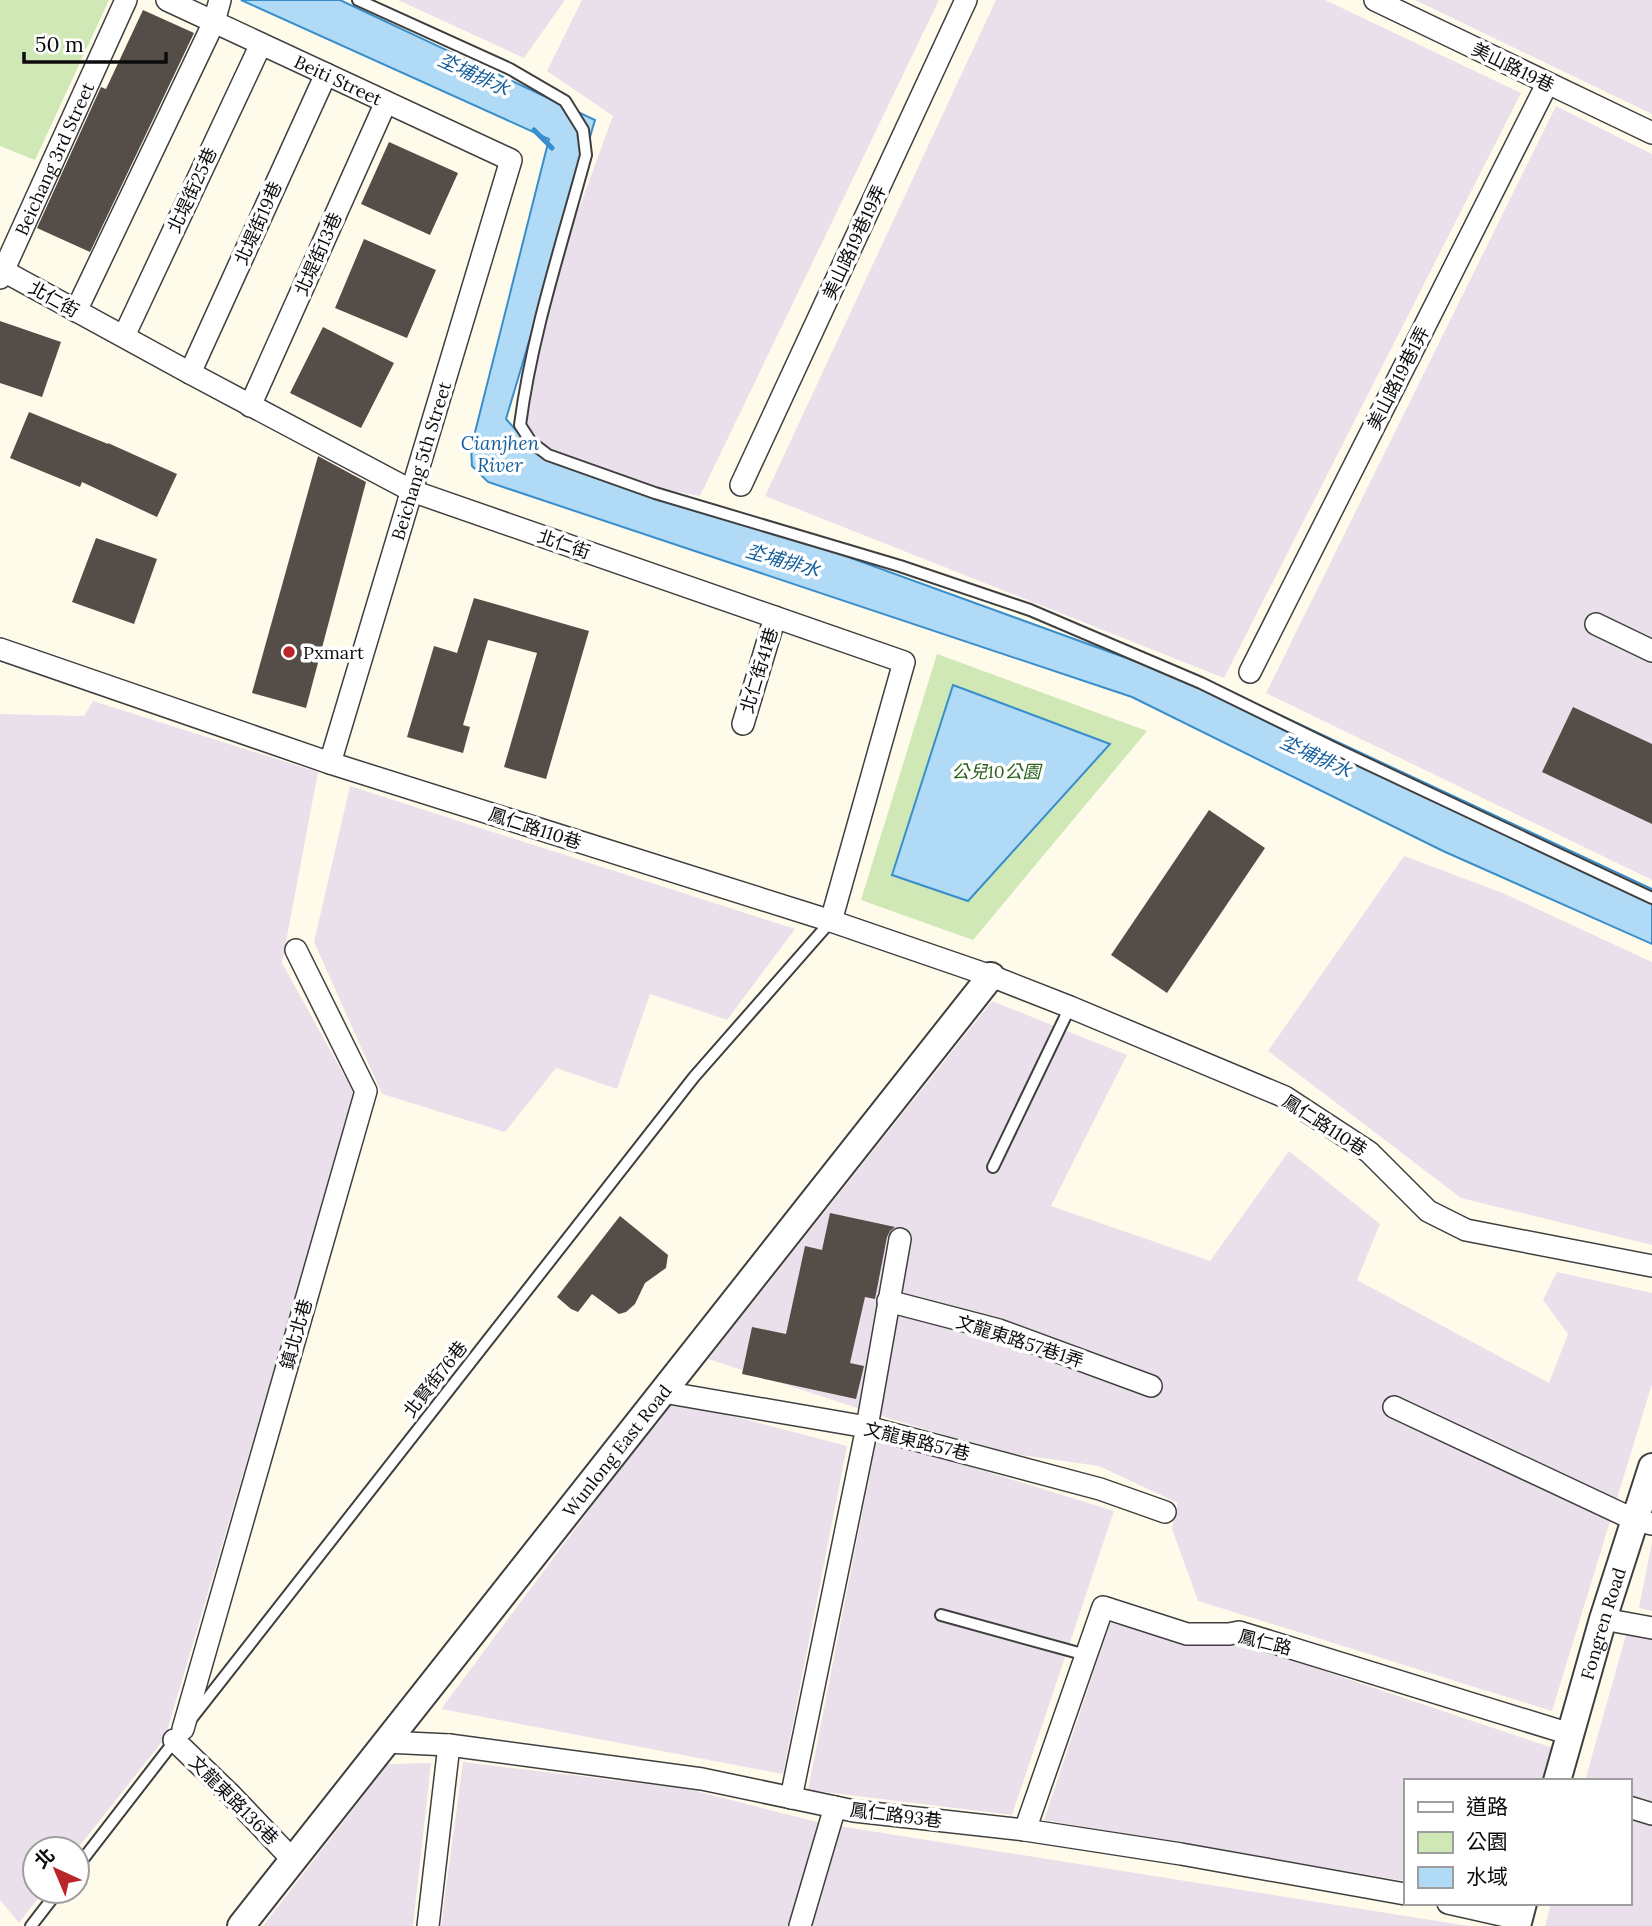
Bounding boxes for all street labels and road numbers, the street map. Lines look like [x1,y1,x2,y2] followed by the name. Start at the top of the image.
[1468,37,1558,97] street label: 美山路19巷
[291,49,386,110] street label: Beiti Street
[9,78,99,239] street label: Beichang 3rd Street
[162,144,222,236] street label: 北堤街25巷
[229,178,287,268] street label: 北堤街19巷
[817,181,891,303] street label: 美山路19巷19弄
[289,209,347,299] street label: 北堤街13巷
[25,276,83,322] street label: 北仁街
[1362,322,1434,434] street label: 美山路19巷1弄
[386,379,456,543] street label: Beichang 5th Street
[535,524,593,564] street label: 北仁街
[735,624,783,716] street label: 北仁街41巷
[486,802,584,854] street label: 鳳仁路110巷
[1278,1089,1372,1161] street label: 鳳仁路110巷
[275,1296,317,1372] street label: 鎮北北巷
[953,1310,1087,1372] street label: 文龍東路57巷1弄
[398,1336,472,1422] street label: 北賢街76巷
[557,1379,676,1521] street label: Wunlong East Road
[862,1417,972,1465] street label: 文龍東路57巷
[1575,1564,1630,1682] street label: Fongren Road
[1236,1624,1294,1660] street label: 鳳仁路
[185,1751,283,1849] street label: 文龍東路136巷
[849,1798,943,1832] street label: 鳳仁路93巷

